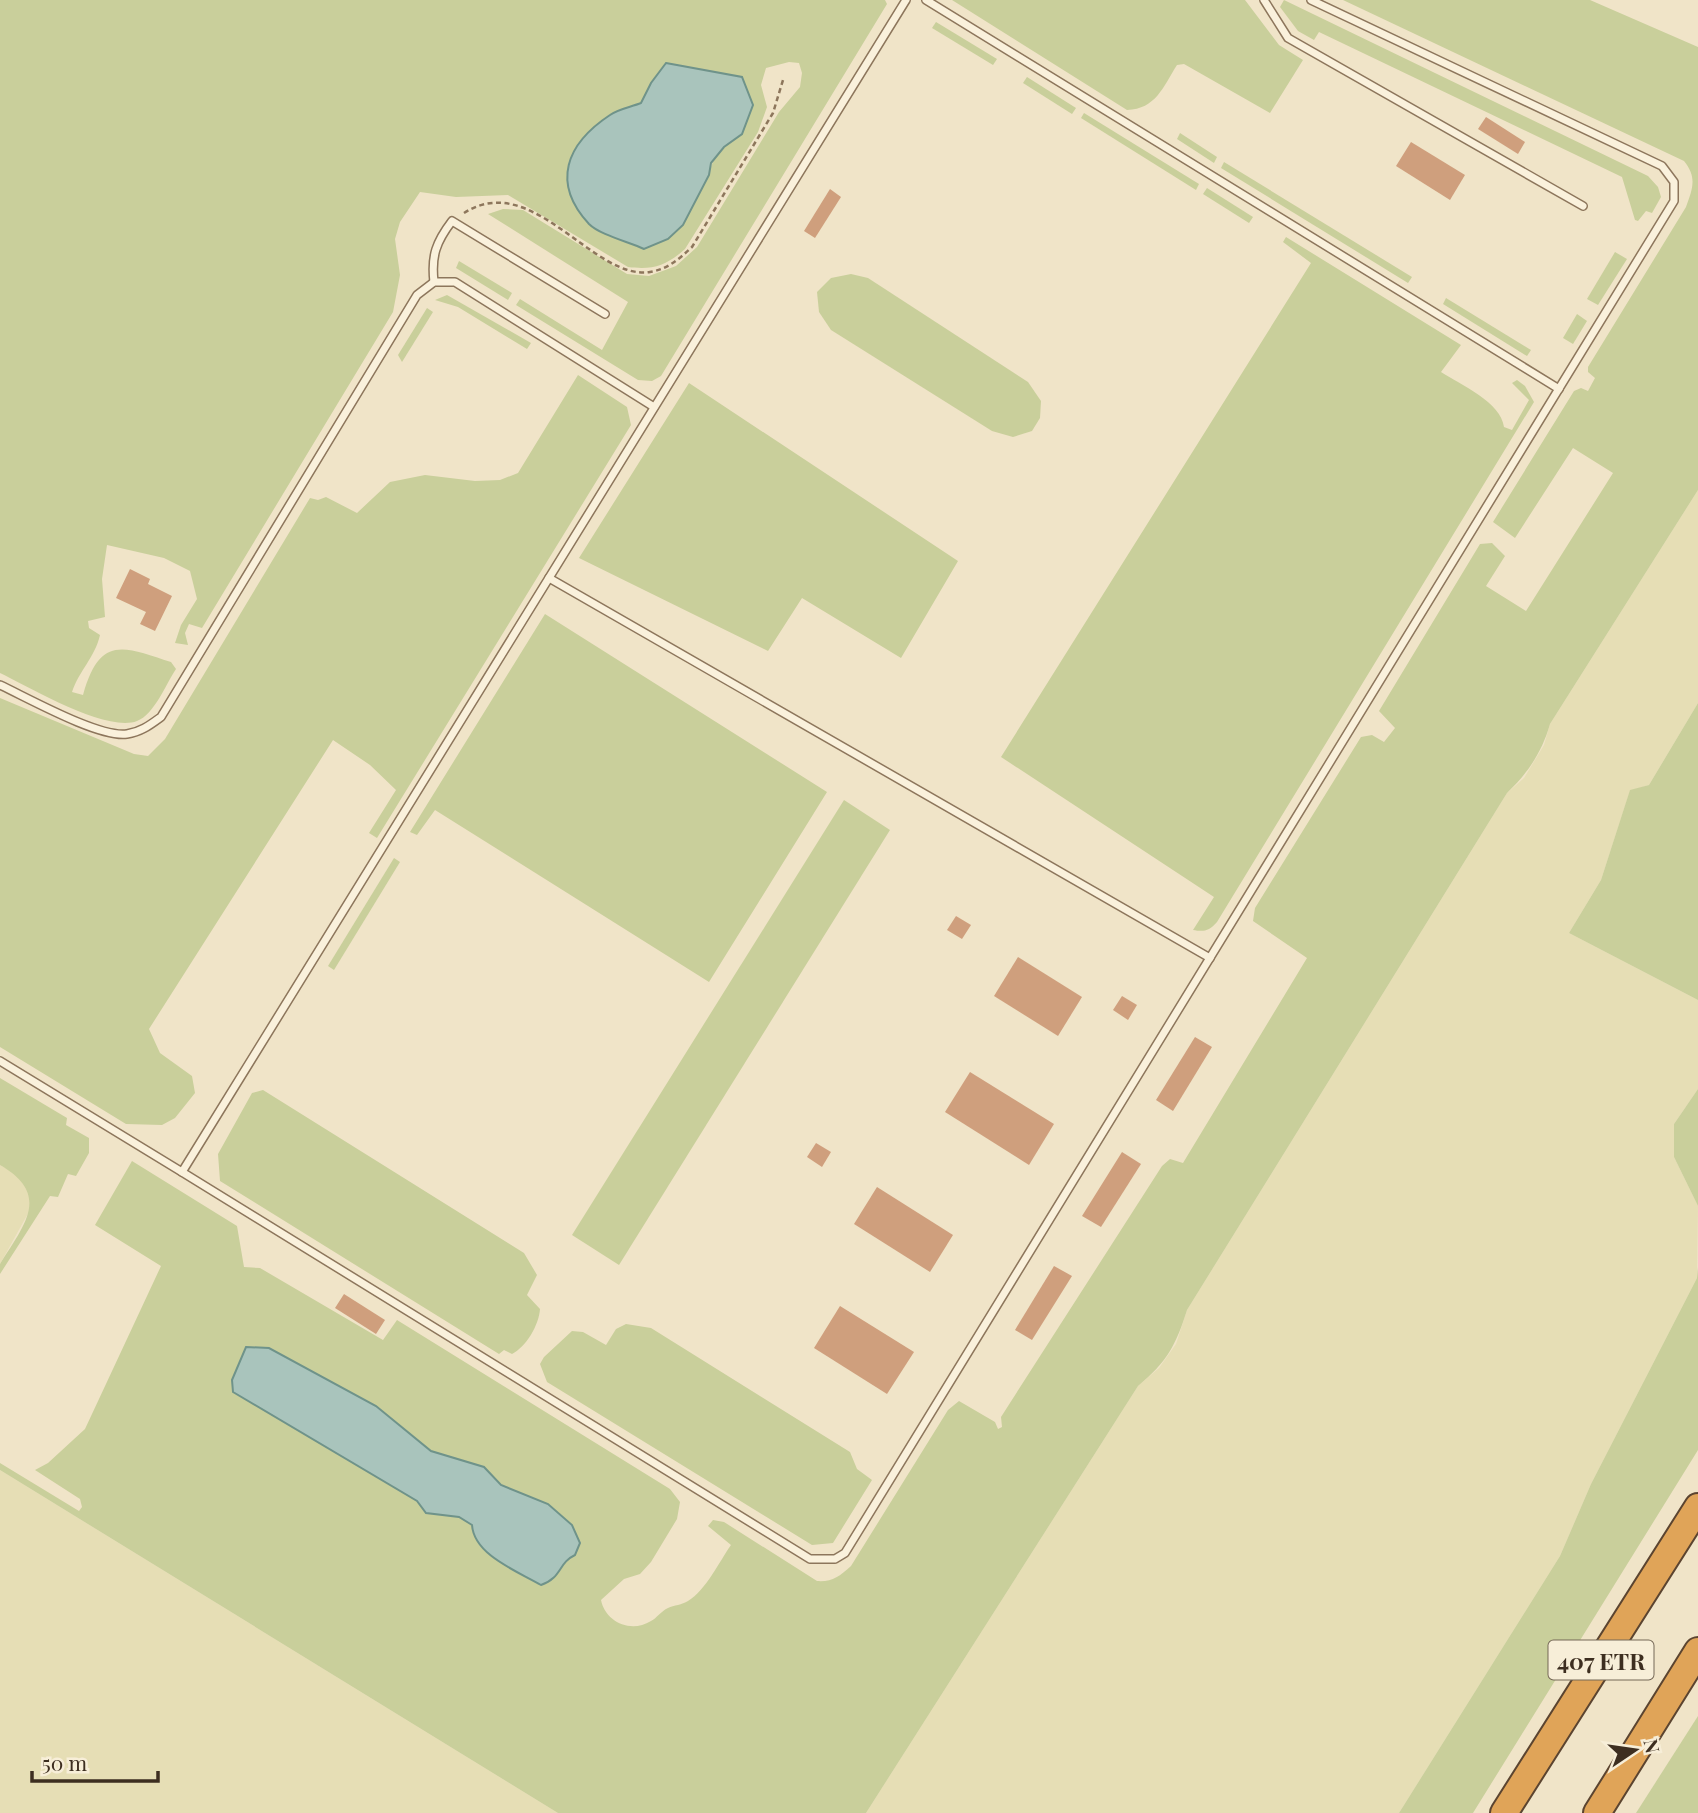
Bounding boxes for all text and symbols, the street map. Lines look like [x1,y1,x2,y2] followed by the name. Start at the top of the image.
[1548,1640,1654,1680] road number: 407 ETR
[1600,1715,1670,1785] north arrow
[1638,1736,1667,1756] text: N
[32,1740,158,1784] scale bar
[42,1748,88,1776] text: 50 m

